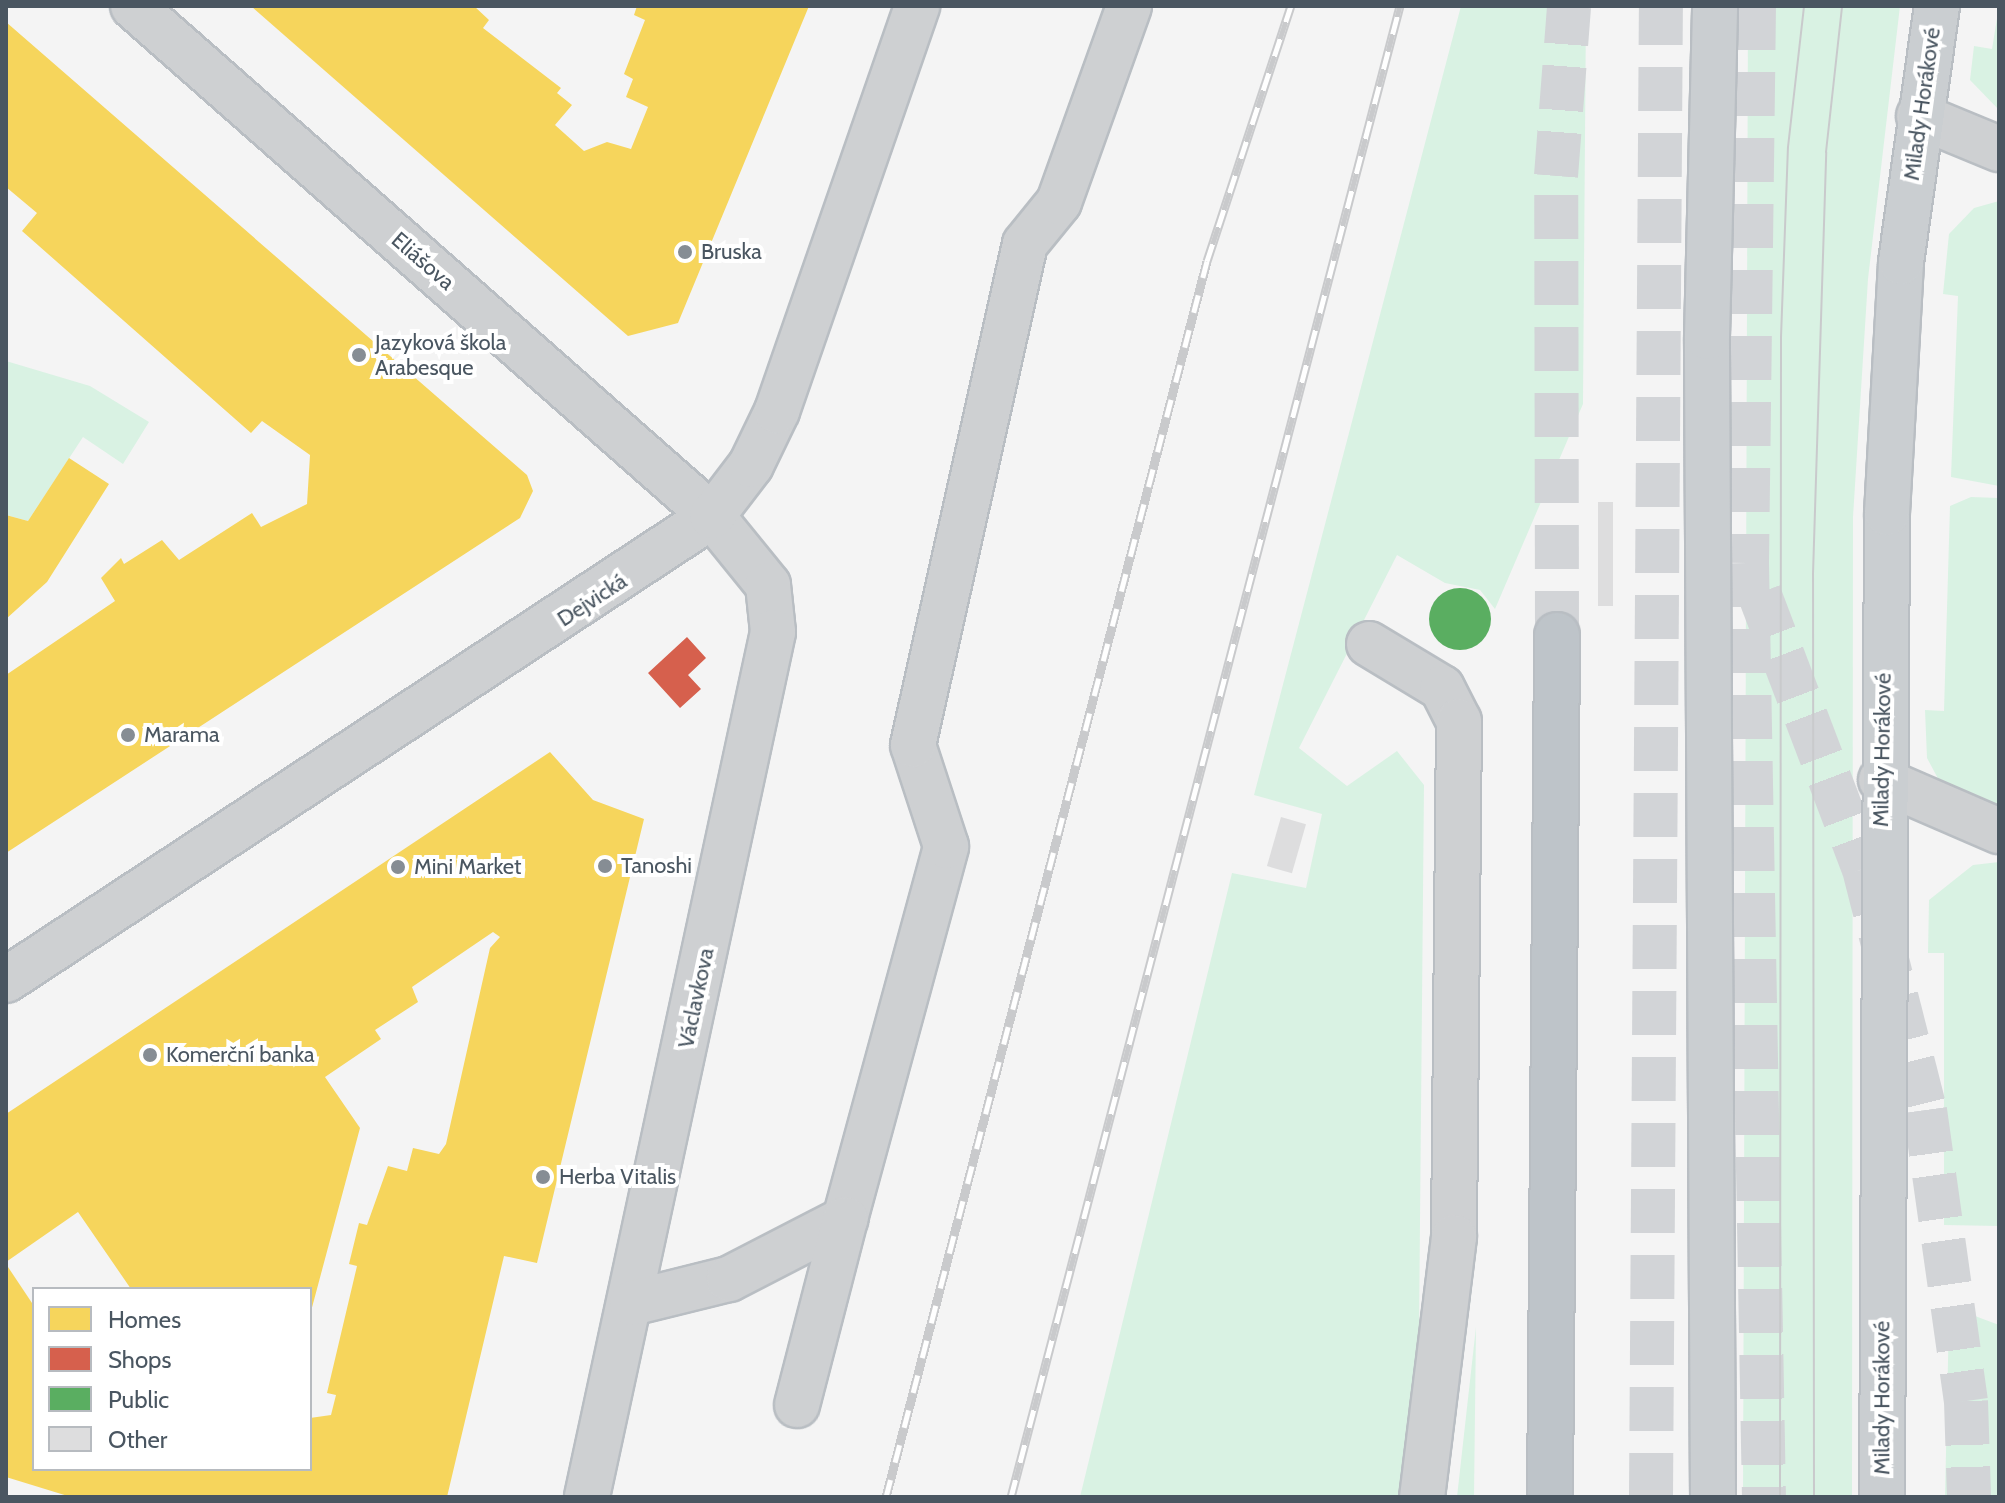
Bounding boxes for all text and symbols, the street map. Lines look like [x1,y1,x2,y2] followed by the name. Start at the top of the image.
[1898,26,1946,182] street label: Milady Horákové
[386,226,460,296] street label: Eliášova
[701,239,762,265] place label: Bruska
[676,243,694,261] marker: Bruska
[375,329,506,380] place label: Jazyková škola Arabesque
[350,346,368,364] marker: Jazyková škola Arabesque
[552,568,632,632] street label: Dejvická
[1867,673,1897,827] street label: Milady Horákové
[144,722,220,748] place label: Marama
[119,726,137,744] marker: Marama
[621,853,692,879] place label: Tanoshi
[414,854,522,880] place label: Mini Market
[596,857,614,875] marker: Tanoshi
[389,858,407,876] marker: Mini Market
[673,945,719,1051] street label: Václavkova
[166,1042,315,1068] place label: Komerční banka
[141,1046,159,1064] marker: Komerční banka
[559,1164,676,1190] place label: Herba Vitalis
[534,1168,552,1186] marker: Herba Vitalis
[32,1287,312,1471] legend
[108,1305,181,1334] text: Homes
[1869,1321,1895,1475] street label: Milady Horákové
[108,1345,171,1374] text: Shops
[108,1385,169,1414] text: Public
[108,1425,167,1454] text: Other

